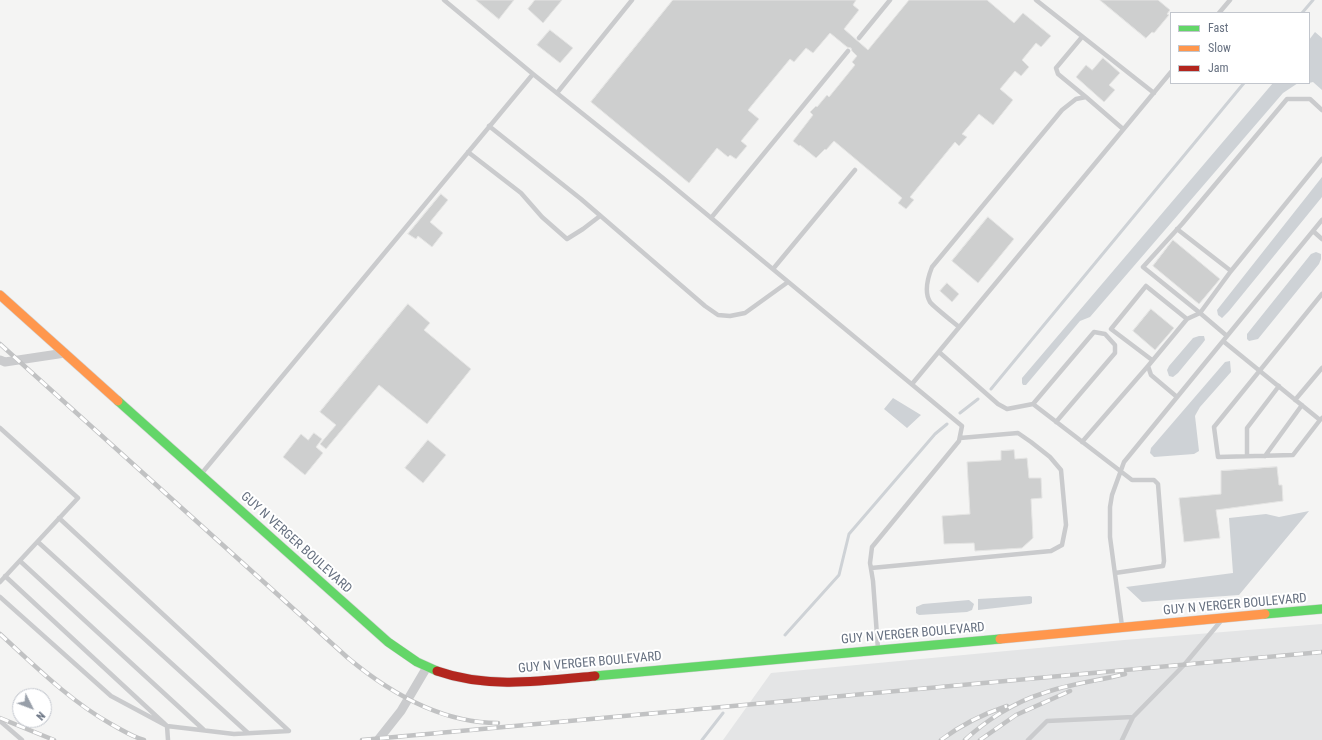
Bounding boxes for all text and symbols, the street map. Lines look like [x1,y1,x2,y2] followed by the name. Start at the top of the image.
[1170,12,1310,84] legend
[1208,21,1228,35] text: Fast
[1208,41,1231,55] text: Slow
[1208,61,1229,75] text: Jam
[237,489,355,597] street label: GUY N VERGER BOULEVARD
[1163,591,1307,619] street label: GUY N VERGER BOULEVARD
[841,620,985,648] street label: GUY N VERGER BOULEVARD
[518,649,662,677] street label: GUY N VERGER BOULEVARD
[12,688,52,728] north arrow
[33,709,48,723] text: N

